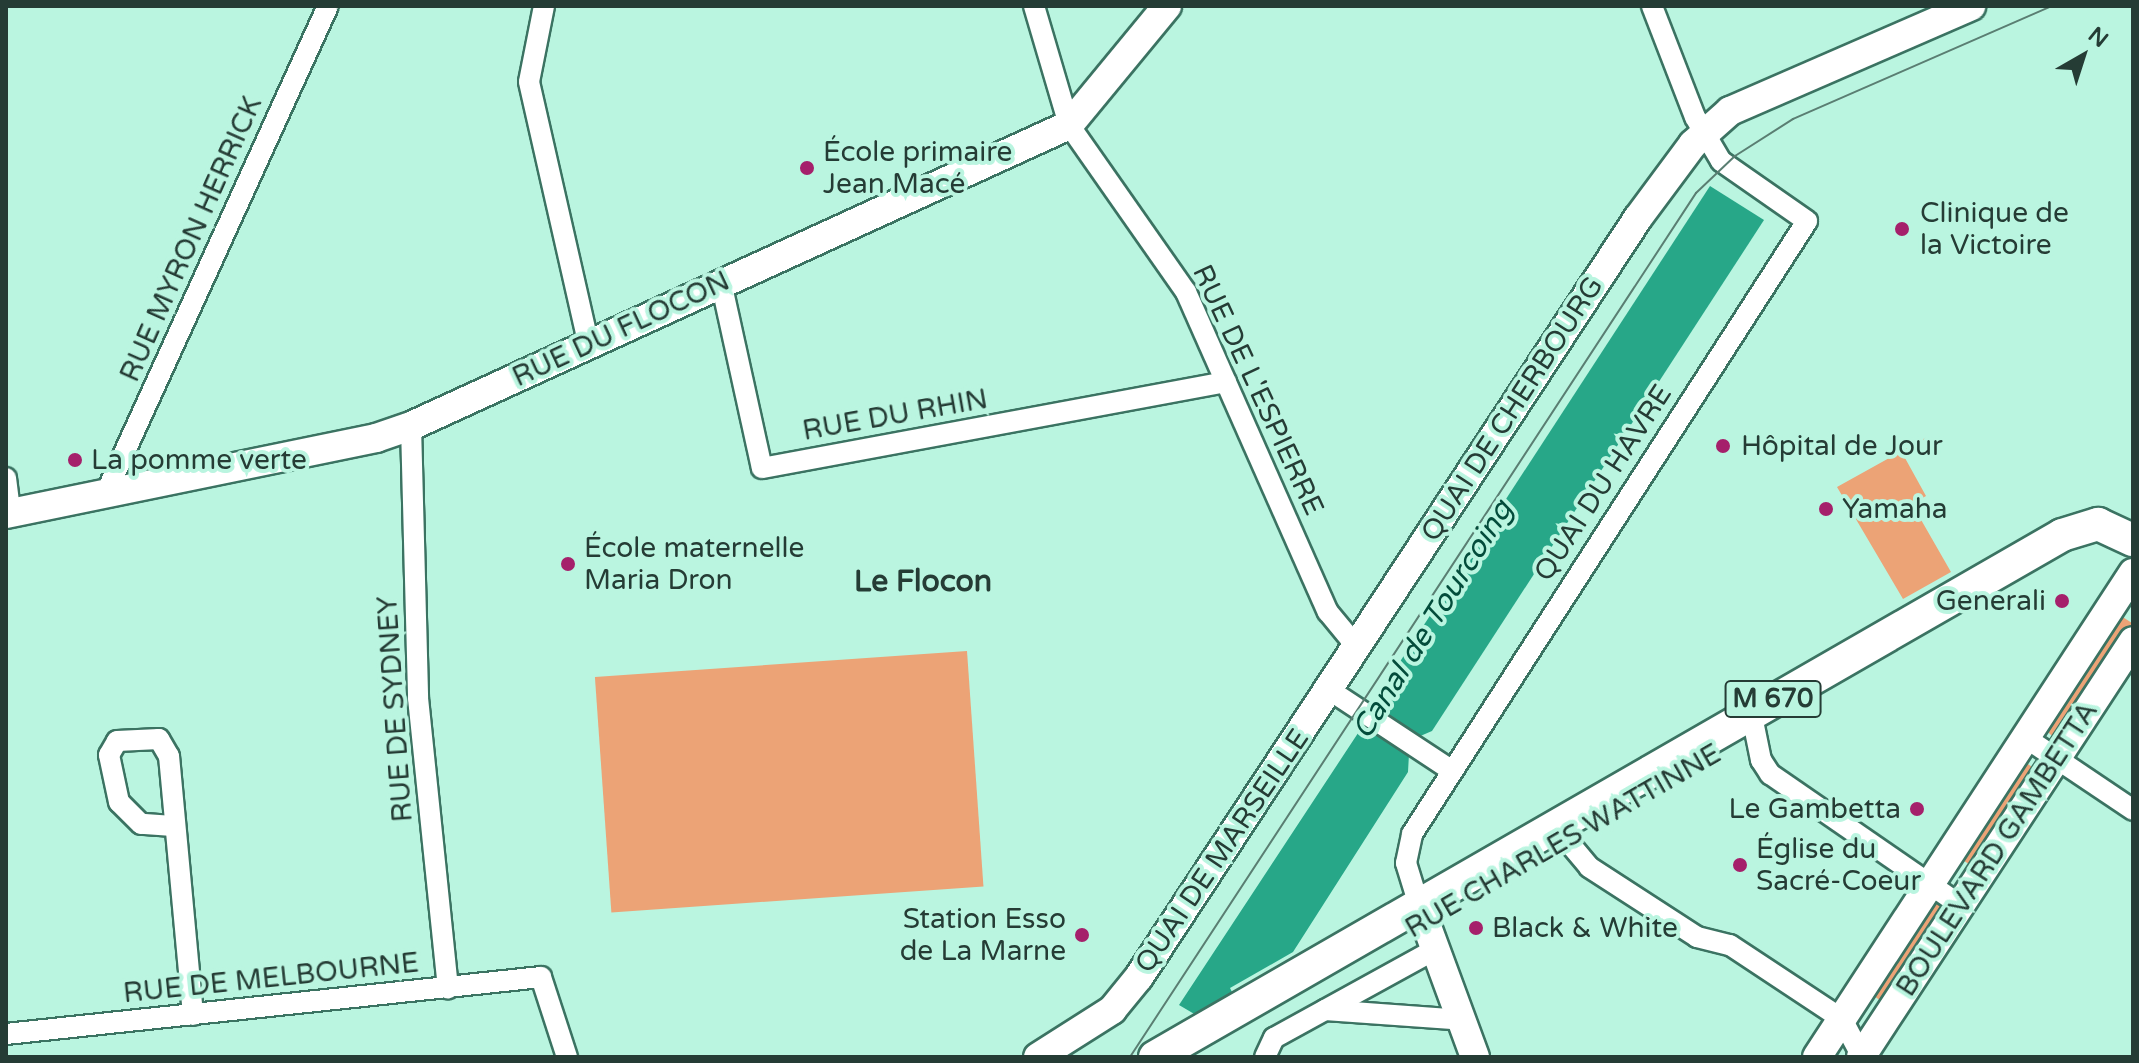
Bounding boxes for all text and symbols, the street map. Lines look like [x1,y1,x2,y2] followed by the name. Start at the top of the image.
[2043,16,2123,96] north arrow
[2083,22,2113,53] text: N
[113,91,269,387] street label: RUE MYRON HERRICK
[823,135,1012,201] place label: École primaire Jean Macé
[798,159,816,177] marker: École primaire Jean Macé
[1920,196,2069,262] place label: Clinique de la Victoire
[1891,218,1913,240] marker: Clinique de la Victoire
[1185,259,1331,521] street label: RUE DE L'ESPIERRE
[507,264,735,394] street label: RUE DU FLOCON
[1414,270,1610,548] street label: QUAI DE CHERBOURG
[1527,379,1679,587] street label: QUAI DU HAVRE
[800,382,990,448] street label: RUE DU RHIN
[1741,429,1943,463] place label: Hôpital de Jour
[1712,435,1734,457] marker: Hôpital de Jour
[91,443,307,477] place label: La pomme verte
[66,451,84,469] marker: La pomme verte
[1842,492,1948,526] place label: Yamaha
[1345,494,1521,746] water label: Canal de Tourcoing
[1817,500,1835,518] marker: Yamaha
[584,531,804,597] place label: École maternelle Maria Dron
[559,555,577,573] marker: École maternelle Maria Dron
[854,564,992,600] district label: Le Flocon
[1936,584,2046,618] place label: Generali
[2053,592,2071,610] marker: Generali
[370,595,420,823] street label: RUE DE SYDNEY
[1723,677,1823,721] road number: M 670
[1889,695,2105,1003] street label: BOULEVARD GAMBETTA
[1128,723,1316,979] street label: QUAI DE MARSEILLE
[1399,737,1727,945] street label: RUE CHARLES WATTINNE
[1728,792,1901,826] place label: Le Gambetta
[1908,800,1926,818] marker: Le Gambetta
[1756,832,1921,898] place label: Église du Sacré-Coeur
[1731,856,1749,874] marker: Église du Sacré-Coeur
[900,902,1066,968] place label: Station Esso de La Marne
[1492,911,1678,945] place label: Black & White
[1467,919,1485,937] marker: Black & White
[1073,926,1091,944] marker: Station Esso de La Marne
[121,946,421,1010] street label: RUE DE MELBOURNE

